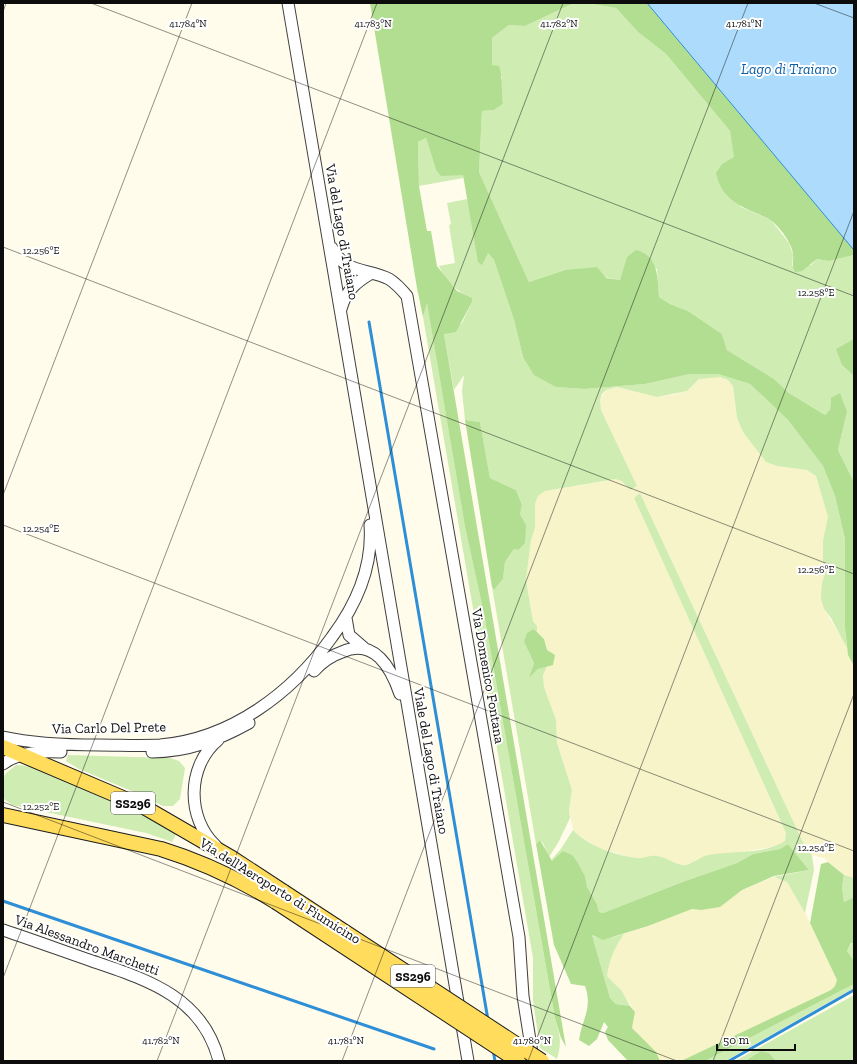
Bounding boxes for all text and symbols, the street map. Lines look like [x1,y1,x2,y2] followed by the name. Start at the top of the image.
[169,18,207,30] text: 41.784°N
[354,18,392,30] text: 41.783°N
[540,18,578,30] text: 41.782°N
[726,18,763,30] text: 41.781°N
[741,60,837,78] water label: Lago di Traiano
[321,162,362,301] street label: Via del Lago di Traiano
[23,245,59,257] text: 12.256°E
[798,287,834,299] text: 12.258°E
[23,523,59,535] text: 12.254°E
[798,564,834,576] text: 12.256°E
[468,606,508,745] street label: Via Domenico Fontana
[410,686,452,835] street label: Viale del Lago di Traiano
[51,718,167,738] street label: Via Carlo Del Prete
[111,792,155,814] road number: SS296
[23,801,59,813] text: 12.252°E
[195,834,364,948] street label: Via dell'Aeroporto di Fiumicino
[798,842,834,854] text: 12.254°E
[11,911,162,979] street label: Via Alessandro Marchetti
[391,965,435,987] road number: SS296
[717,1026,795,1052] scale bar
[723,1033,750,1047] text: 50 m
[142,1035,180,1047] text: 41.782°N
[328,1035,365,1047] text: 41.781°N
[513,1035,552,1047] text: 41.780°N

